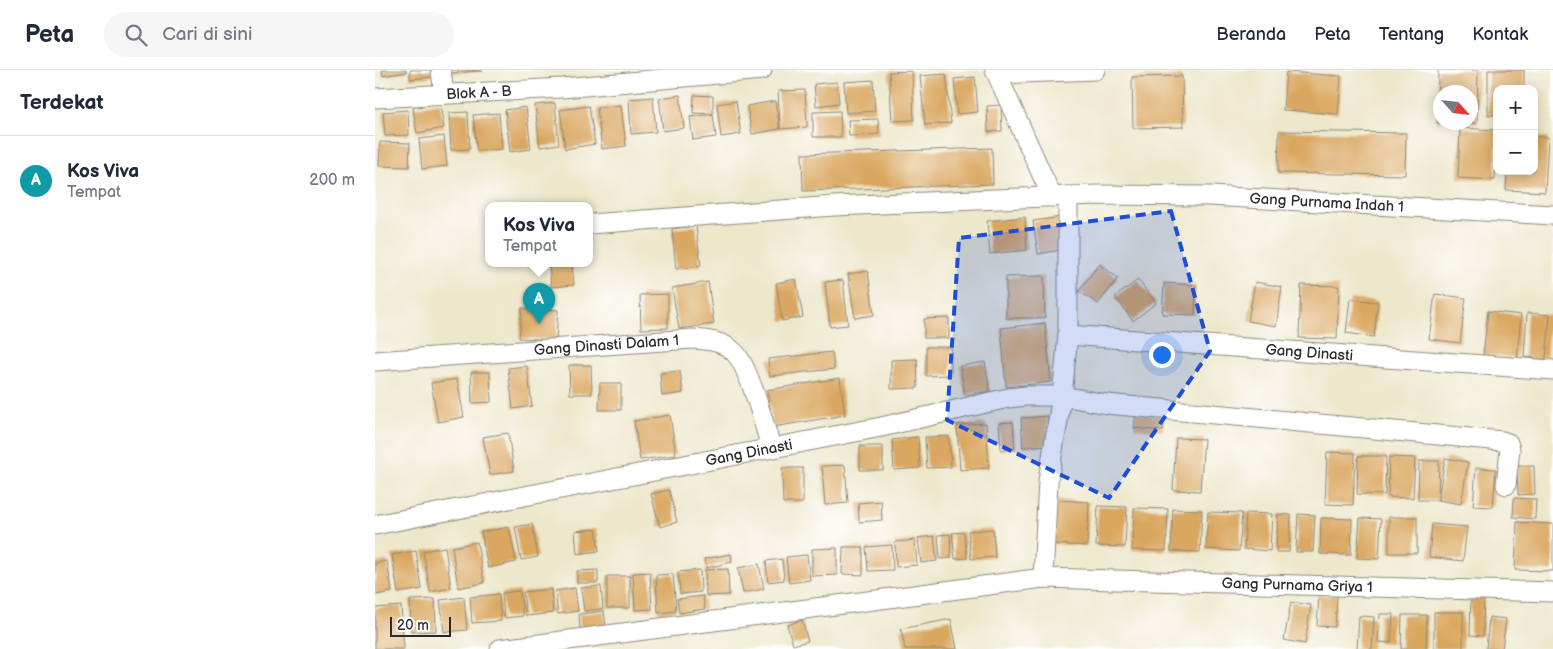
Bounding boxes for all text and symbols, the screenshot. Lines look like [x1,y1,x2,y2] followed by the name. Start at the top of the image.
[104,12,454,57] search box
[25,20,74,49] text: Peta
[122,21,150,49] icon: search
[162,23,252,46] text: Cari di sini
[1216,24,1286,45] text: Beranda
[1314,24,1351,45] text: Peta
[1379,24,1444,45] text: Tentang
[1472,24,1528,45] text: Kontak
[446,82,512,104] street label: Blok A - B
[1433,85,1478,130] north arrow
[1493,85,1538,175] map controls
[1493,85,1538,130] button: +
[20,90,104,115] text: Terdekat
[1493,130,1538,175] button: −
[67,160,139,183] text: Kos Viva
[31,171,41,190] text: A
[309,171,355,190] text: 200 m
[67,183,121,202] text: Tempat
[1249,189,1404,217] street label: Gang Purnama Indah 1
[485,202,593,267] popup
[503,214,575,237] text: Kos Viva
[503,237,557,256] text: Tempat
[523,283,555,324] pin: A
[533,331,680,360] street label: Gang Dinasti Dalam 1
[1265,340,1354,366] street label: Gang Dinasti
[1149,342,1175,368] your location
[704,435,794,471] street label: Gang Dinasti
[1221,574,1373,597] street label: Gang Purnama Griya 1
[390,614,451,637] scale bar
[397,617,429,634] text: 20 m

